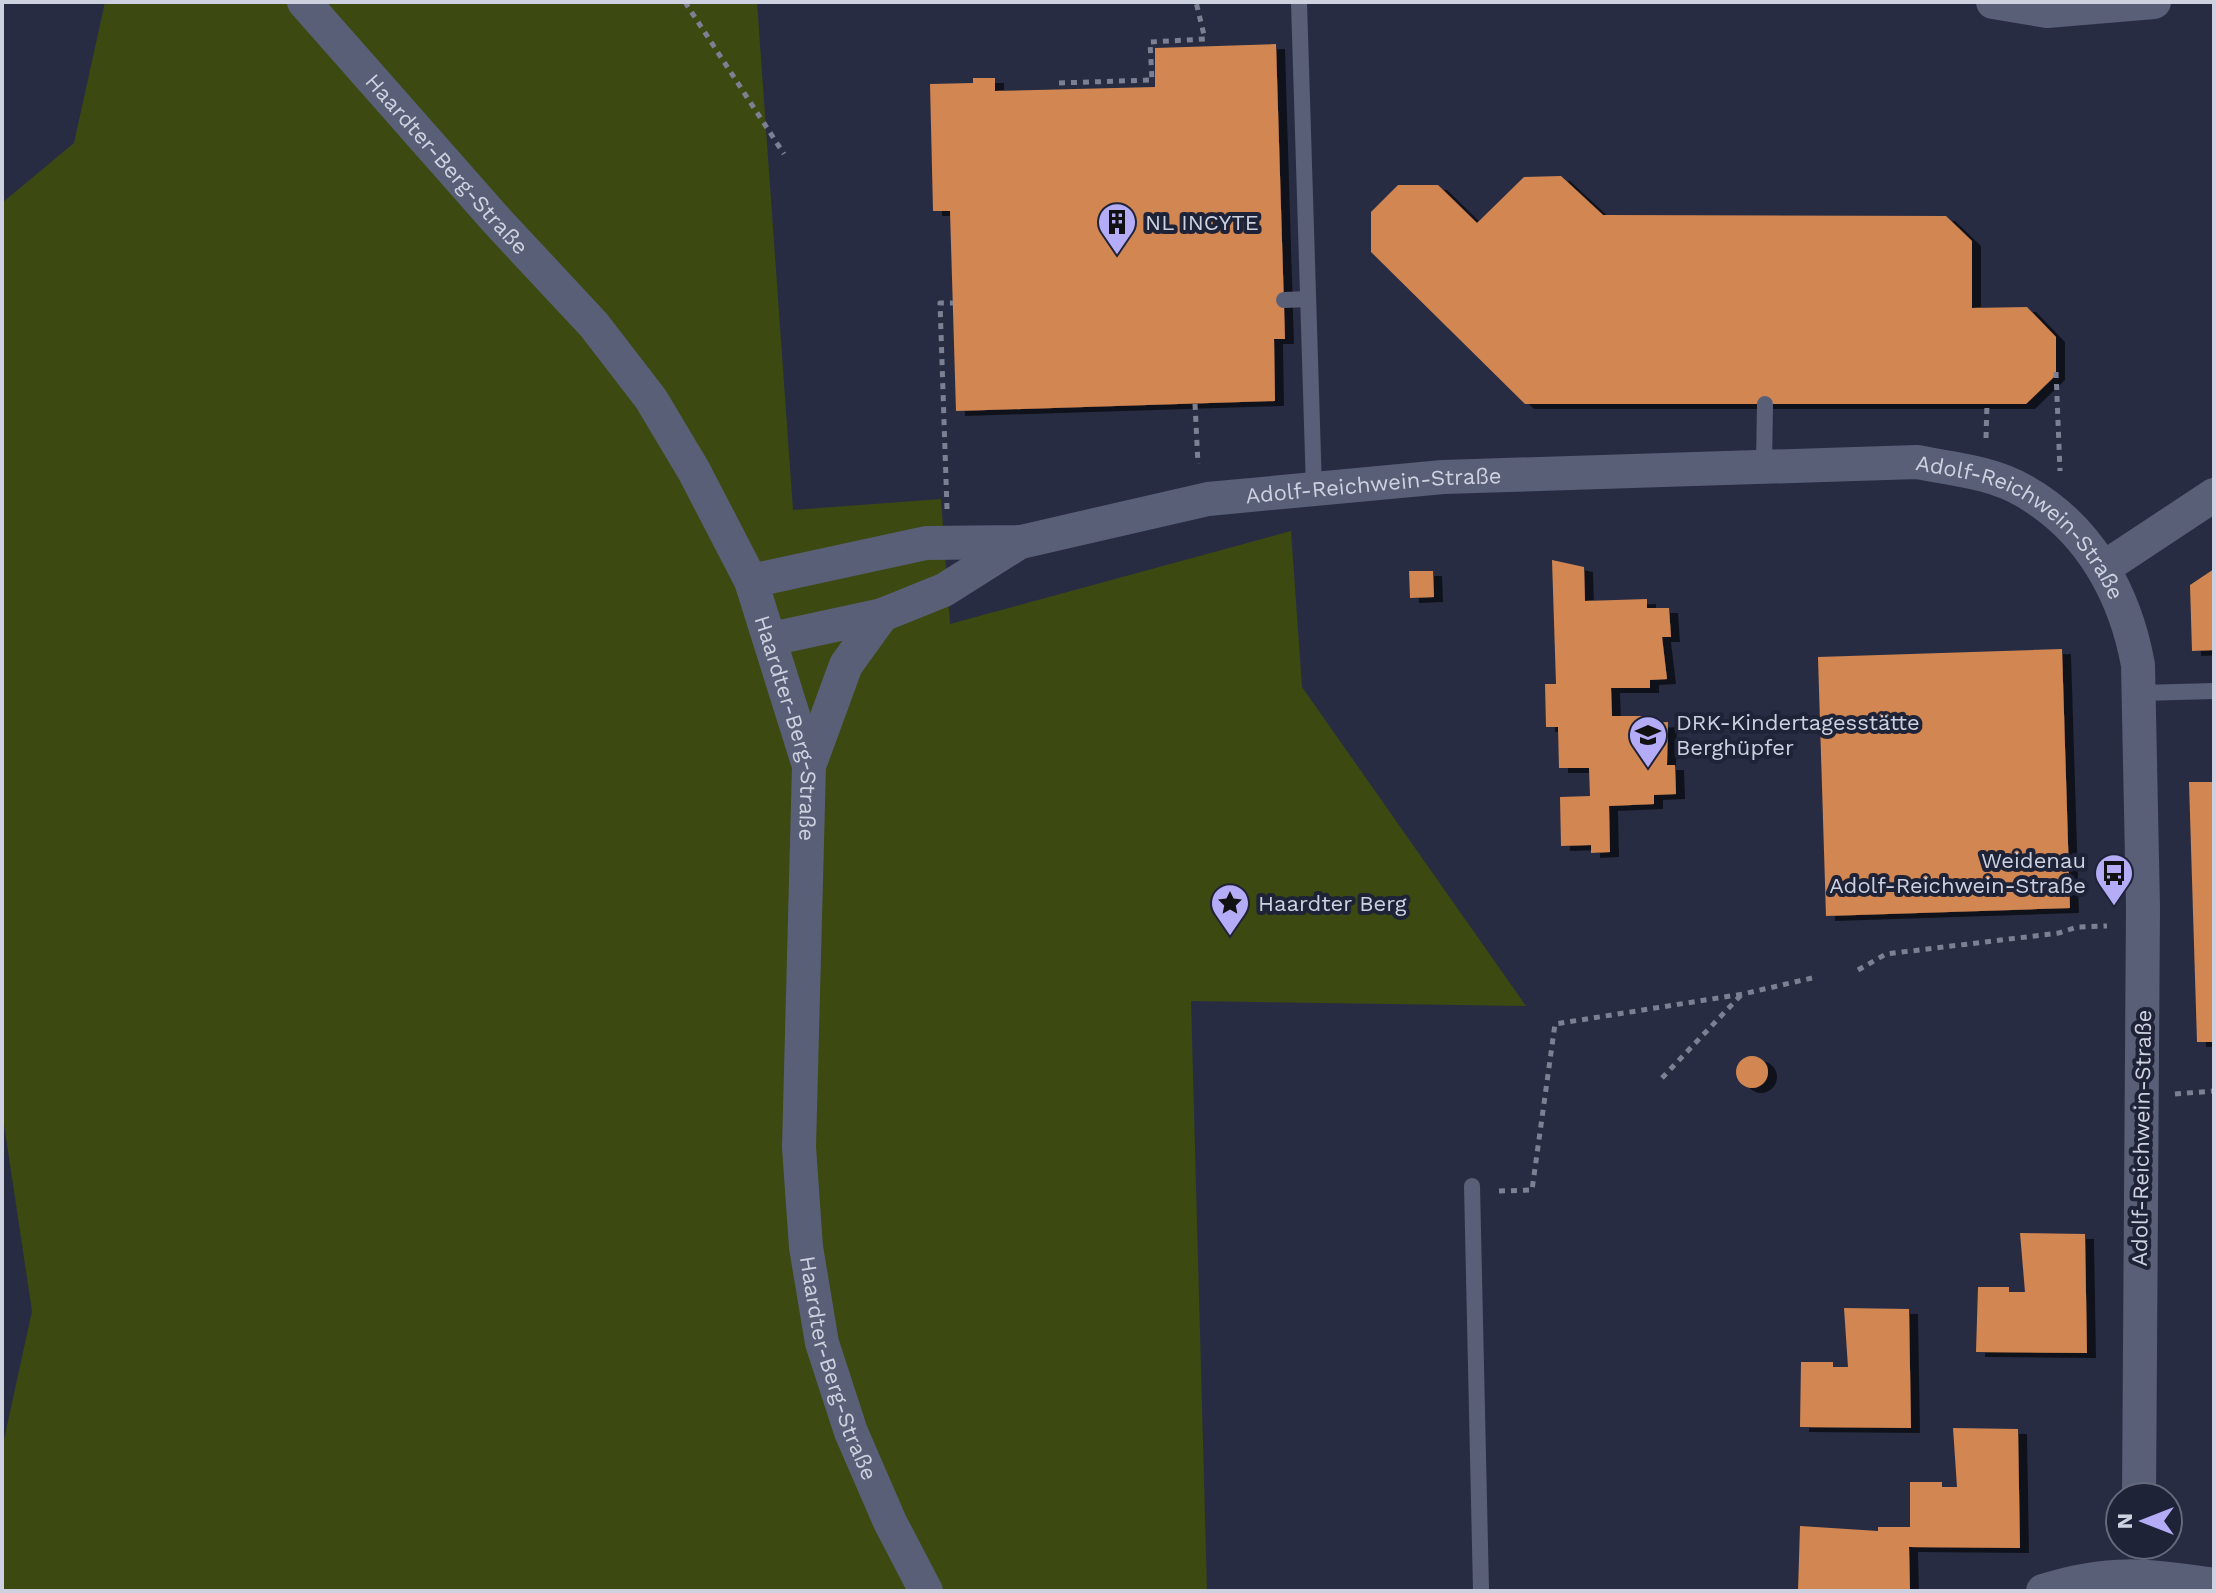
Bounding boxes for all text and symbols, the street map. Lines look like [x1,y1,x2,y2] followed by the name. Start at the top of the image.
[360,69,533,259] street label: Haardter-Berg-Straße
[1096,201,1138,256] building icon: NL INCYTE
[1145,210,1259,235] place label: NL INCYTE
[1914,450,2129,603] street label: Adolf-Reichwein-Straße
[1244,463,1502,508] street label: Adolf-Reichwein-Straße
[749,612,822,841] street label: Haardter-Berg-Straße
[1676,710,1920,760] place label: DRK-Kindertagesstätte Berghüpfer
[1627,714,1669,769] school or university icon: DRK-Kindertagesstätte Berghüpfer
[1829,848,2086,898] place label: Weidenau Adolf-Reichwein-Straße
[2093,852,2135,907] bus stop icon: Weidenau Adolf-Reichwein-Straße
[1209,882,1251,937] place icon: Haardter Berg
[1258,891,1407,916] place label: Haardter Berg
[2127,1009,2156,1267] street label: Adolf-Reichwein-Straße
[795,1254,882,1484] street label: Haardter-Berg-Straße
[2104,1481,2184,1561] north arrow
[2112,1513,2137,1529] text: N

